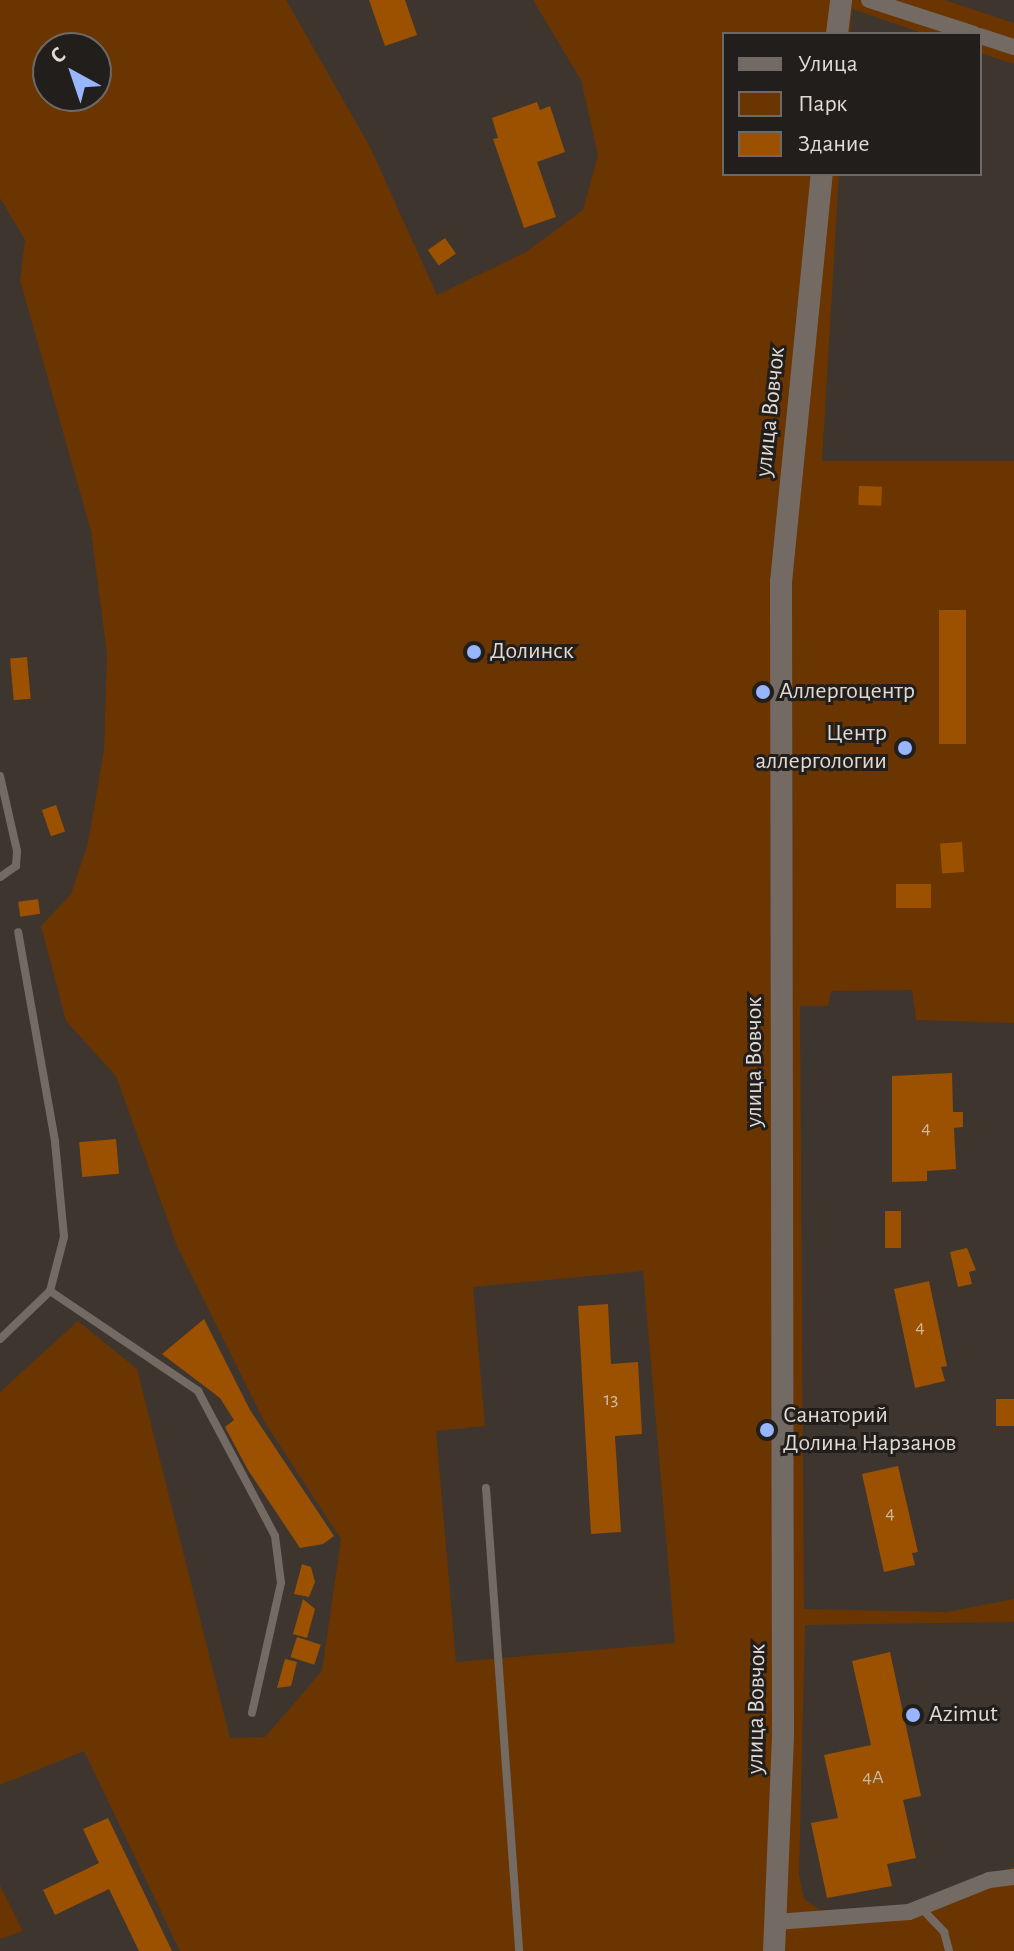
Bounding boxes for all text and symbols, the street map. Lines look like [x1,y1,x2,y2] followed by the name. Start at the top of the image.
[32,32,112,112] north arrow
[722,32,982,176] legend
[46,43,70,67] text: С
[798,52,858,76] text: Улица
[798,92,847,116] text: Парк
[798,132,869,156] text: Здание
[750,346,792,478] street label: улица Вовчок
[490,638,574,666] place label: Долинск
[465,643,483,661] marker: Долинск
[779,678,915,706] place label: Аллергоцентр
[754,683,772,701] marker: Аллергоцентр
[755,720,887,776] place label: Центр аллергологии
[894,737,916,759] marker: Центр аллергологии
[741,997,769,1127] street label: улица Вовчок
[921,1116,931,1140] house number: 4
[915,1315,925,1339] house number: 4
[603,1387,619,1411] house number: 13
[783,1402,956,1458] place label: Санаторий Долина Нарзанов
[758,1421,776,1439] marker: Санаторий Долина Нарзанов
[885,1501,895,1525] house number: 4
[741,1644,773,1774] street label: улица Вовчок
[929,1701,998,1729] place label: Azimut
[904,1706,922,1724] marker: Azimut
[862,1765,884,1789] house number: 4А

